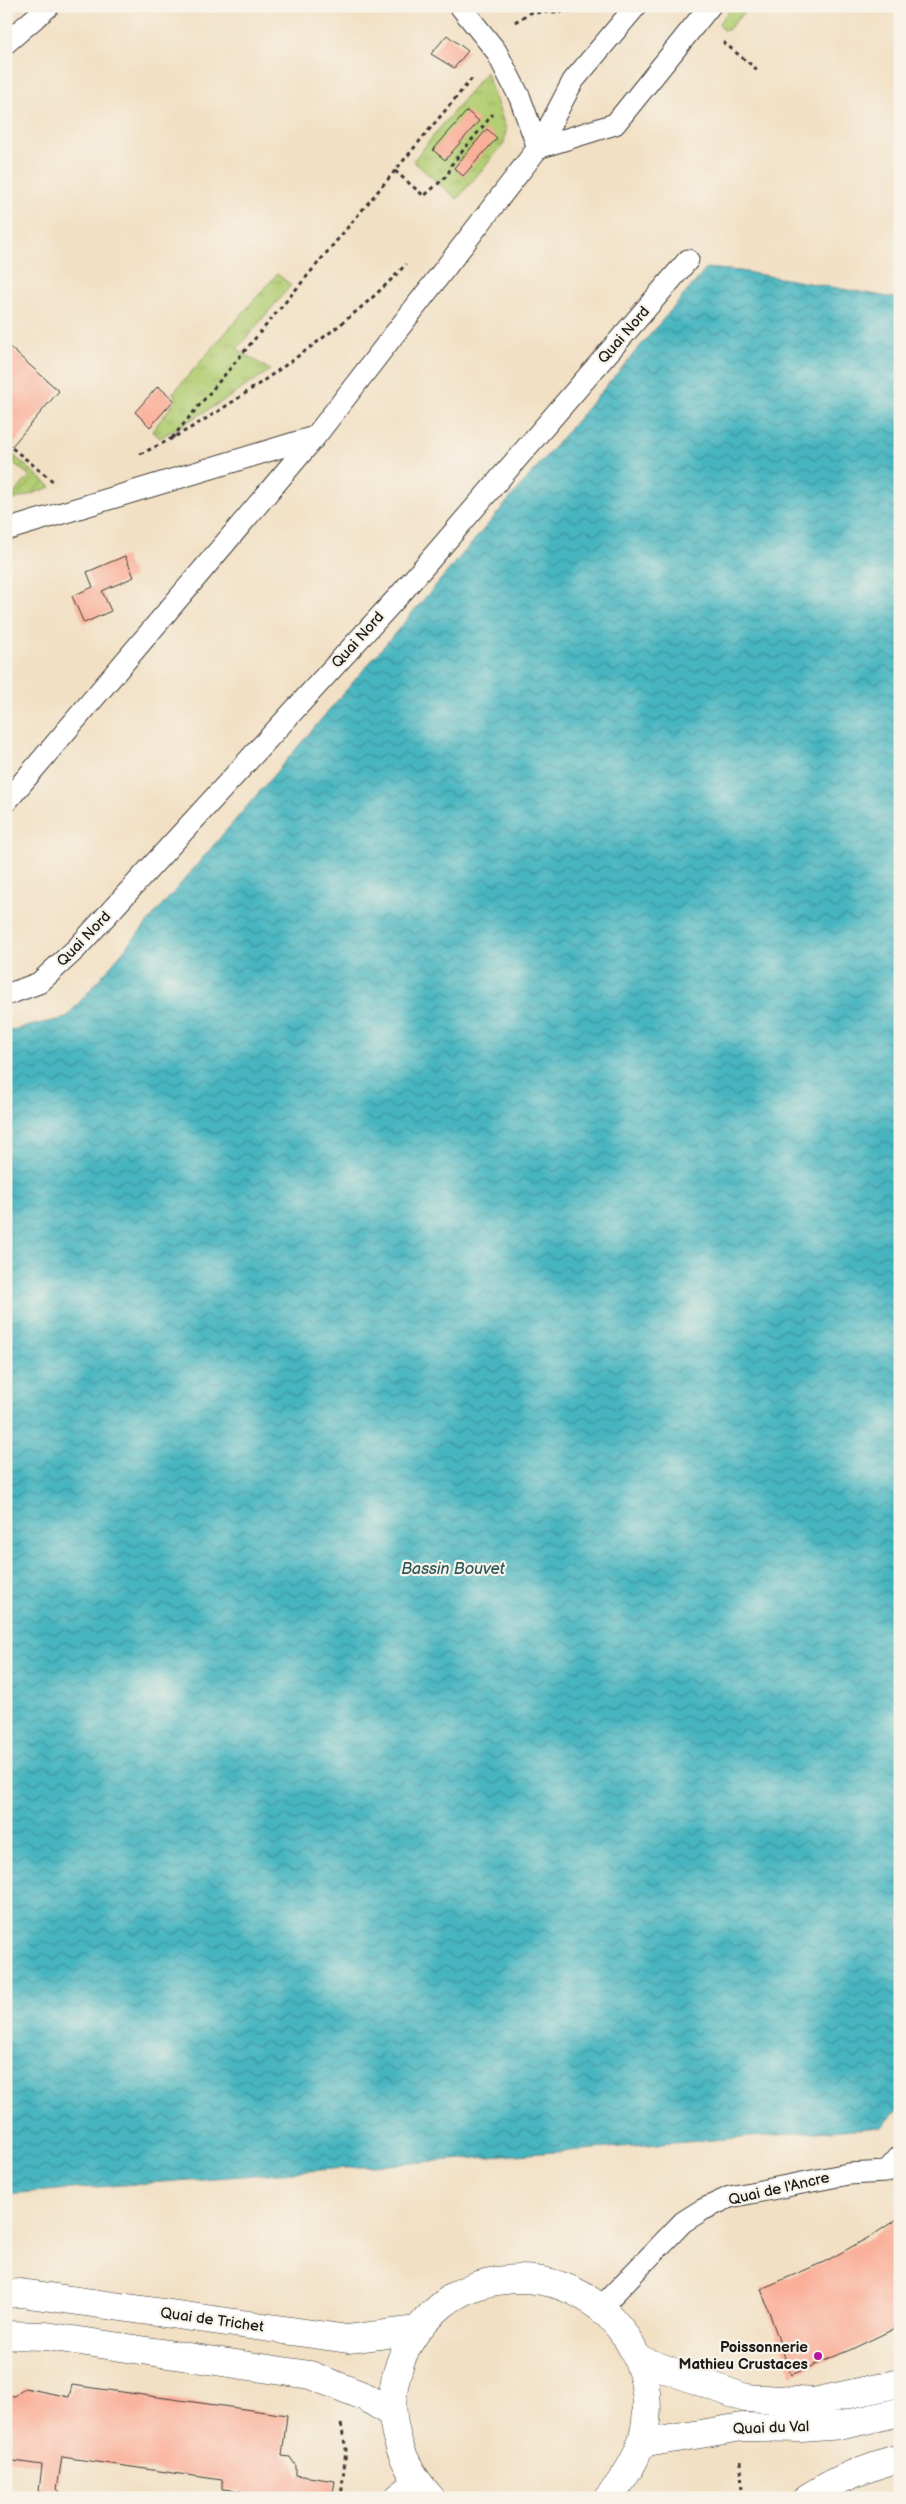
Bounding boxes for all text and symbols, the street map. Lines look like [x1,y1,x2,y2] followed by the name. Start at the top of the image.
[594,303,654,367] street label: Quai Nord
[328,608,388,672] street label: Quai Nord
[53,907,115,971] street label: Quai Nord
[401,1560,506,1579] water label: Bassin Bouvet
[727,2168,831,2210] street label: Quai de l'Ancre
[159,2303,265,2337] street label: Quai de Trichet
[678,2338,808,2374] place label: Poissonnerie Mathieu Crustaces
[812,2350,824,2362] marker: Poissonnerie Mathieu Crustaces
[732,2417,810,2439] street label: Quai du Val

